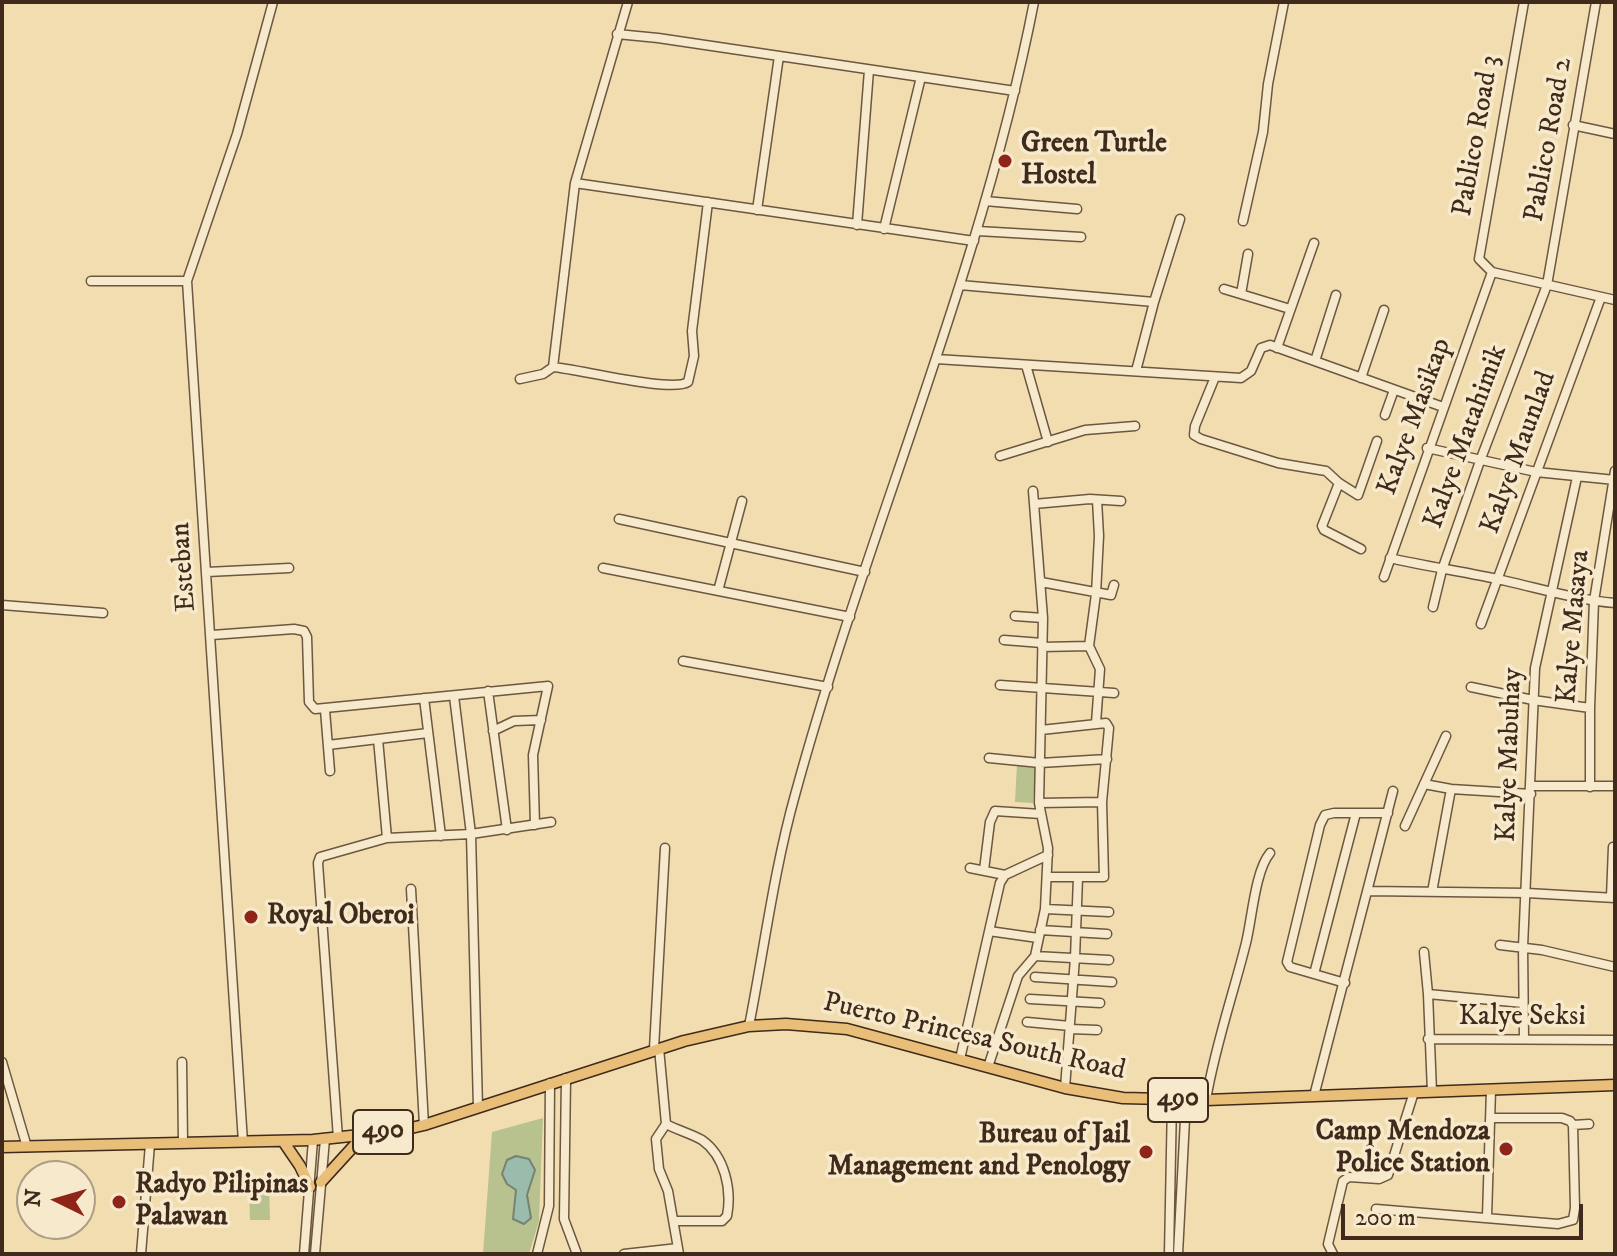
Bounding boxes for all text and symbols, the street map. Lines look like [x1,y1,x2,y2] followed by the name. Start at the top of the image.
[1447,53,1509,219] street label: Pablico Road 3
[1519,55,1581,225] street label: Pablico Road 2
[1021,128,1167,194] place label: Green Turtle Hostel
[996,152,1014,170] marker: Green Turtle Hostel
[1372,334,1460,500] street label: Kalye Masikap
[1418,341,1516,533] street label: Kalye Matahimik
[1475,367,1565,539] street label: Kalye Maunlad
[165,521,205,613] street label: Esteban
[1552,549,1598,705] street label: Kalye Masaya
[1491,667,1531,843] street label: Kalye Mabuhay
[267,900,415,934] place label: Royal Oberoi
[242,908,260,926] marker: Royal Oberoi
[820,987,1128,1089] street label: Puerto Princesa South Road
[1458,1001,1586,1035] street label: Kalye Seksi
[1148,1078,1208,1122] road number: 490
[353,1110,413,1154] road number: 490
[1315,1116,1490,1182] place label: Camp Mendoza Police Station
[828,1119,1130,1185] place label: Bureau of Jail Management and Penology
[1497,1140,1515,1158] marker: Camp Mendoza Police Station
[1137,1143,1155,1161] marker: Bureau of Jail Management and Penology
[16,1160,96,1240] north arrow
[135,1169,308,1235] place label: Radyo Pilipinas Palawan
[19,1188,48,1208] text: N
[1345,1188,1587,1238] scale bar
[110,1193,128,1211] marker: Radyo Pilipinas Palawan
[1355,1203,1416,1233] text: 200 m

